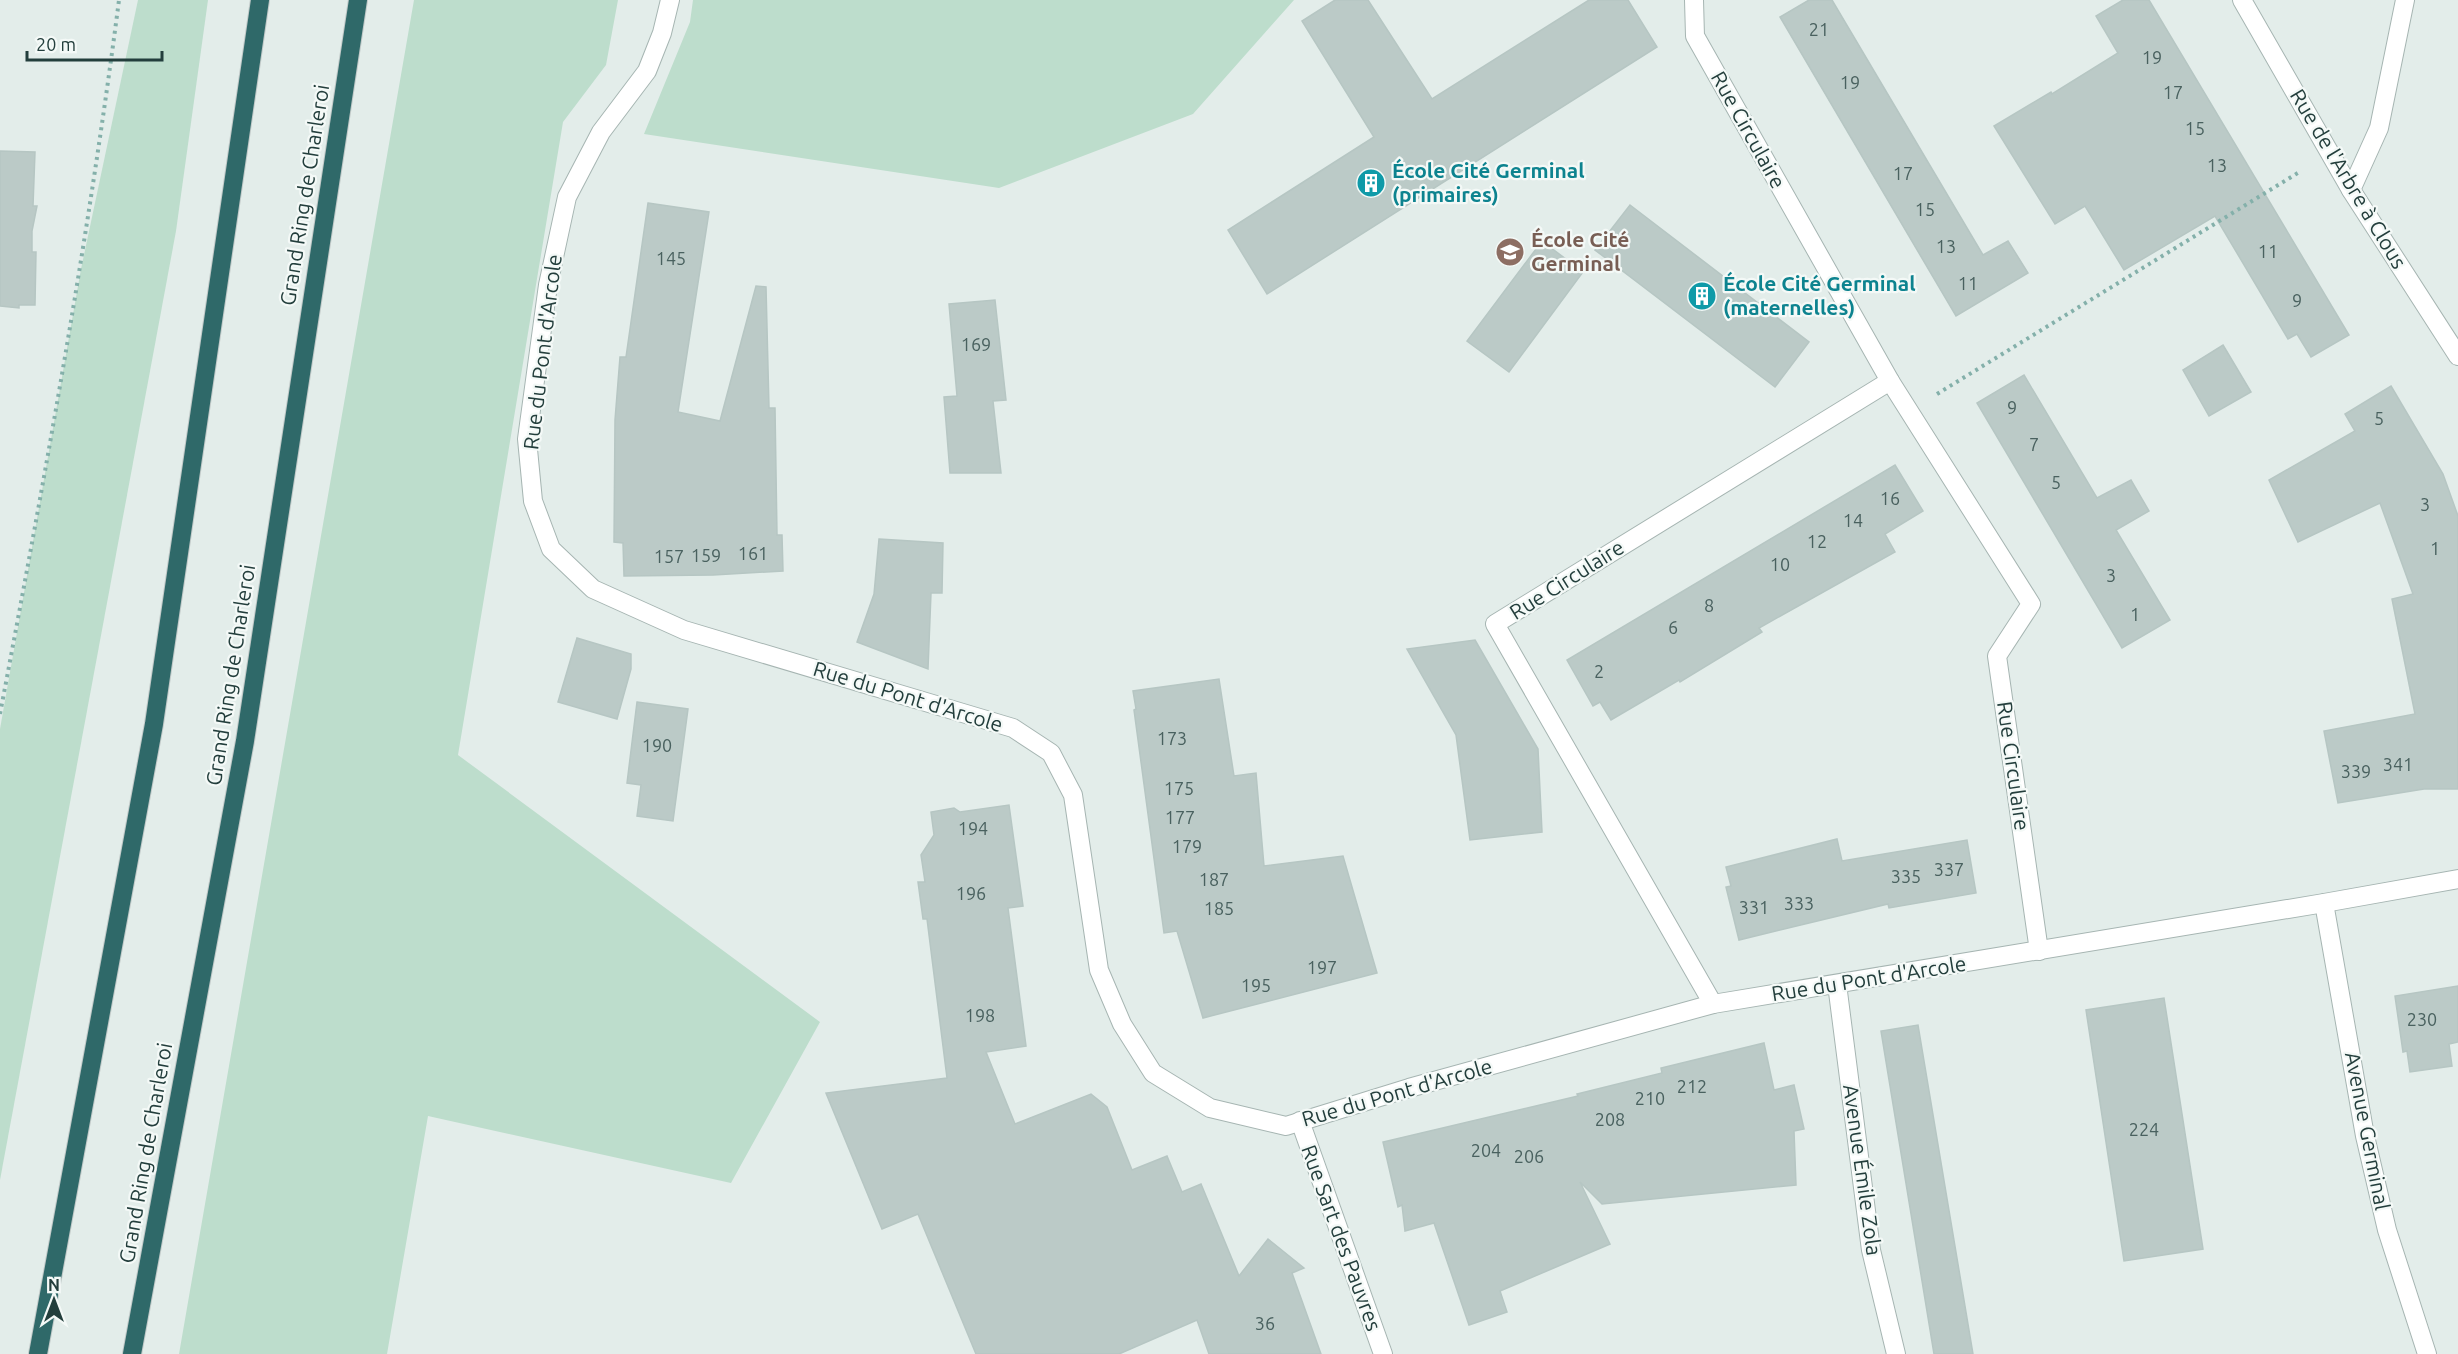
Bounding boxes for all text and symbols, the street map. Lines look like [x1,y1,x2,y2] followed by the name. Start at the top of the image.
[1809,19,1829,39] house number: 21
[27,24,162,62] scale bar
[36,34,76,54] text: 20 m
[2142,47,2162,67] house number: 19
[1707,67,1791,192] street label: Rue Circulaire
[1840,72,1860,92] house number: 19
[2163,82,2183,102] house number: 17
[275,83,333,307] street label: Grand Ring de Charleroi
[2286,84,2412,273] street label: Rue de l'Arbre à Clous
[2185,118,2205,138] house number: 15
[2207,155,2227,175] house number: 13
[1392,158,1585,206] place label: École Cité Germinal (primaires)
[1893,163,1913,183] house number: 17
[1355,167,1387,199] building icon: École Cité Germinal (primaires)
[1915,199,1935,219] house number: 15
[1531,227,1629,275] place label: École Cité Germinal
[1494,236,1526,268] school or university icon: École Cité Germinal
[1936,236,1956,256] house number: 13
[2258,241,2278,261] house number: 11
[656,248,686,268] house number: 145
[518,253,566,451] street label: Rue du Pont d'Arcole
[1723,271,1916,319] place label: École Cité Germinal (maternelles)
[1958,273,1978,293] house number: 11
[1686,280,1718,312] building icon: École Cité Germinal (maternelles)
[2292,290,2302,310] house number: 9
[961,334,991,354] house number: 169
[2007,397,2017,417] house number: 9
[2374,408,2384,428] house number: 5
[2029,434,2039,454] house number: 7
[2051,472,2061,492] house number: 5
[1880,488,1900,508] house number: 16
[2420,494,2430,514] house number: 3
[1843,510,1863,530] house number: 14
[1807,531,1827,551] house number: 12
[1505,534,1628,624] street label: Rue Circulaire
[2430,538,2440,558] house number: 1
[738,543,768,563] house number: 161
[691,545,721,565] house number: 159
[654,546,684,566] house number: 157
[1770,554,1790,574] house number: 10
[201,563,259,787] street label: Grand Ring de Charleroi
[2106,565,2116,585] house number: 3
[1704,595,1714,615] house number: 8
[2130,604,2140,624] house number: 1
[1668,617,1678,637] house number: 6
[811,656,1006,736] street label: Rue du Pont d'Arcole
[1594,661,1604,681] house number: 2
[1993,700,2035,832] street label: Rue Circulaire
[1157,728,1187,748] house number: 173
[642,735,672,755] house number: 190
[2383,754,2413,774] house number: 341
[2341,761,2371,781] house number: 339
[1164,778,1194,798] house number: 175
[1165,807,1195,827] house number: 177
[958,818,988,838] house number: 194
[1172,836,1202,856] house number: 179
[1934,859,1964,879] house number: 337
[1891,866,1921,886] house number: 335
[1199,869,1229,889] house number: 187
[956,883,986,903] house number: 196
[1784,893,1814,913] house number: 333
[1739,897,1769,917] house number: 331
[1204,898,1234,918] house number: 185
[1770,951,1968,1005] street label: Rue du Pont d'Arcole
[1307,957,1337,977] house number: 197
[1241,975,1271,995] house number: 195
[965,1005,995,1025] house number: 198
[2407,1009,2437,1029] house number: 230
[114,1041,176,1265] street label: Grand Ring de Charleroi
[2341,1050,2395,1212] street label: Avenue Germinal
[1299,1053,1495,1131] street label: Rue du Pont d'Arcole
[1677,1076,1707,1096] house number: 212
[1839,1083,1887,1257] street label: Avenue Émile Zola
[1635,1088,1665,1108] house number: 210
[1595,1109,1625,1129] house number: 208
[2129,1119,2159,1139] house number: 224
[1471,1140,1501,1160] house number: 204
[1297,1141,1387,1334] street label: Rue Sart des Pauvres
[1514,1146,1544,1166] house number: 206
[24,1270,84,1330] north arrow
[48,1276,60,1294] text: N
[1255,1313,1275,1333] house number: 36

